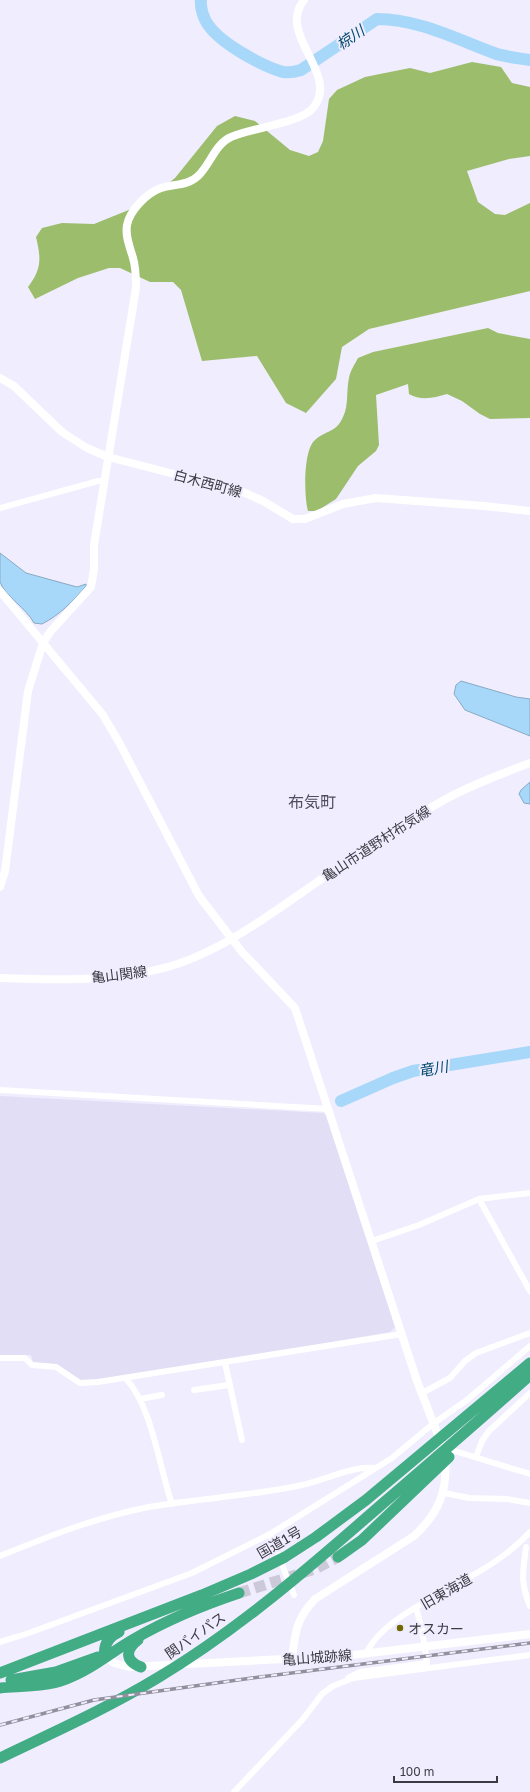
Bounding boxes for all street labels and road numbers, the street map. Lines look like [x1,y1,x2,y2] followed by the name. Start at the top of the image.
[172,466,244,500] street label: 白木西町線
[319,802,433,884] street label: 亀山市道野村布気線
[90,962,148,986] street label: 亀山関線
[254,1522,304,1562] street label: 国道1号
[418,1570,474,1612] street label: 旧東海道
[162,1608,228,1662] street label: 関バイパス
[281,1646,353,1668] street label: 亀山城跡線

